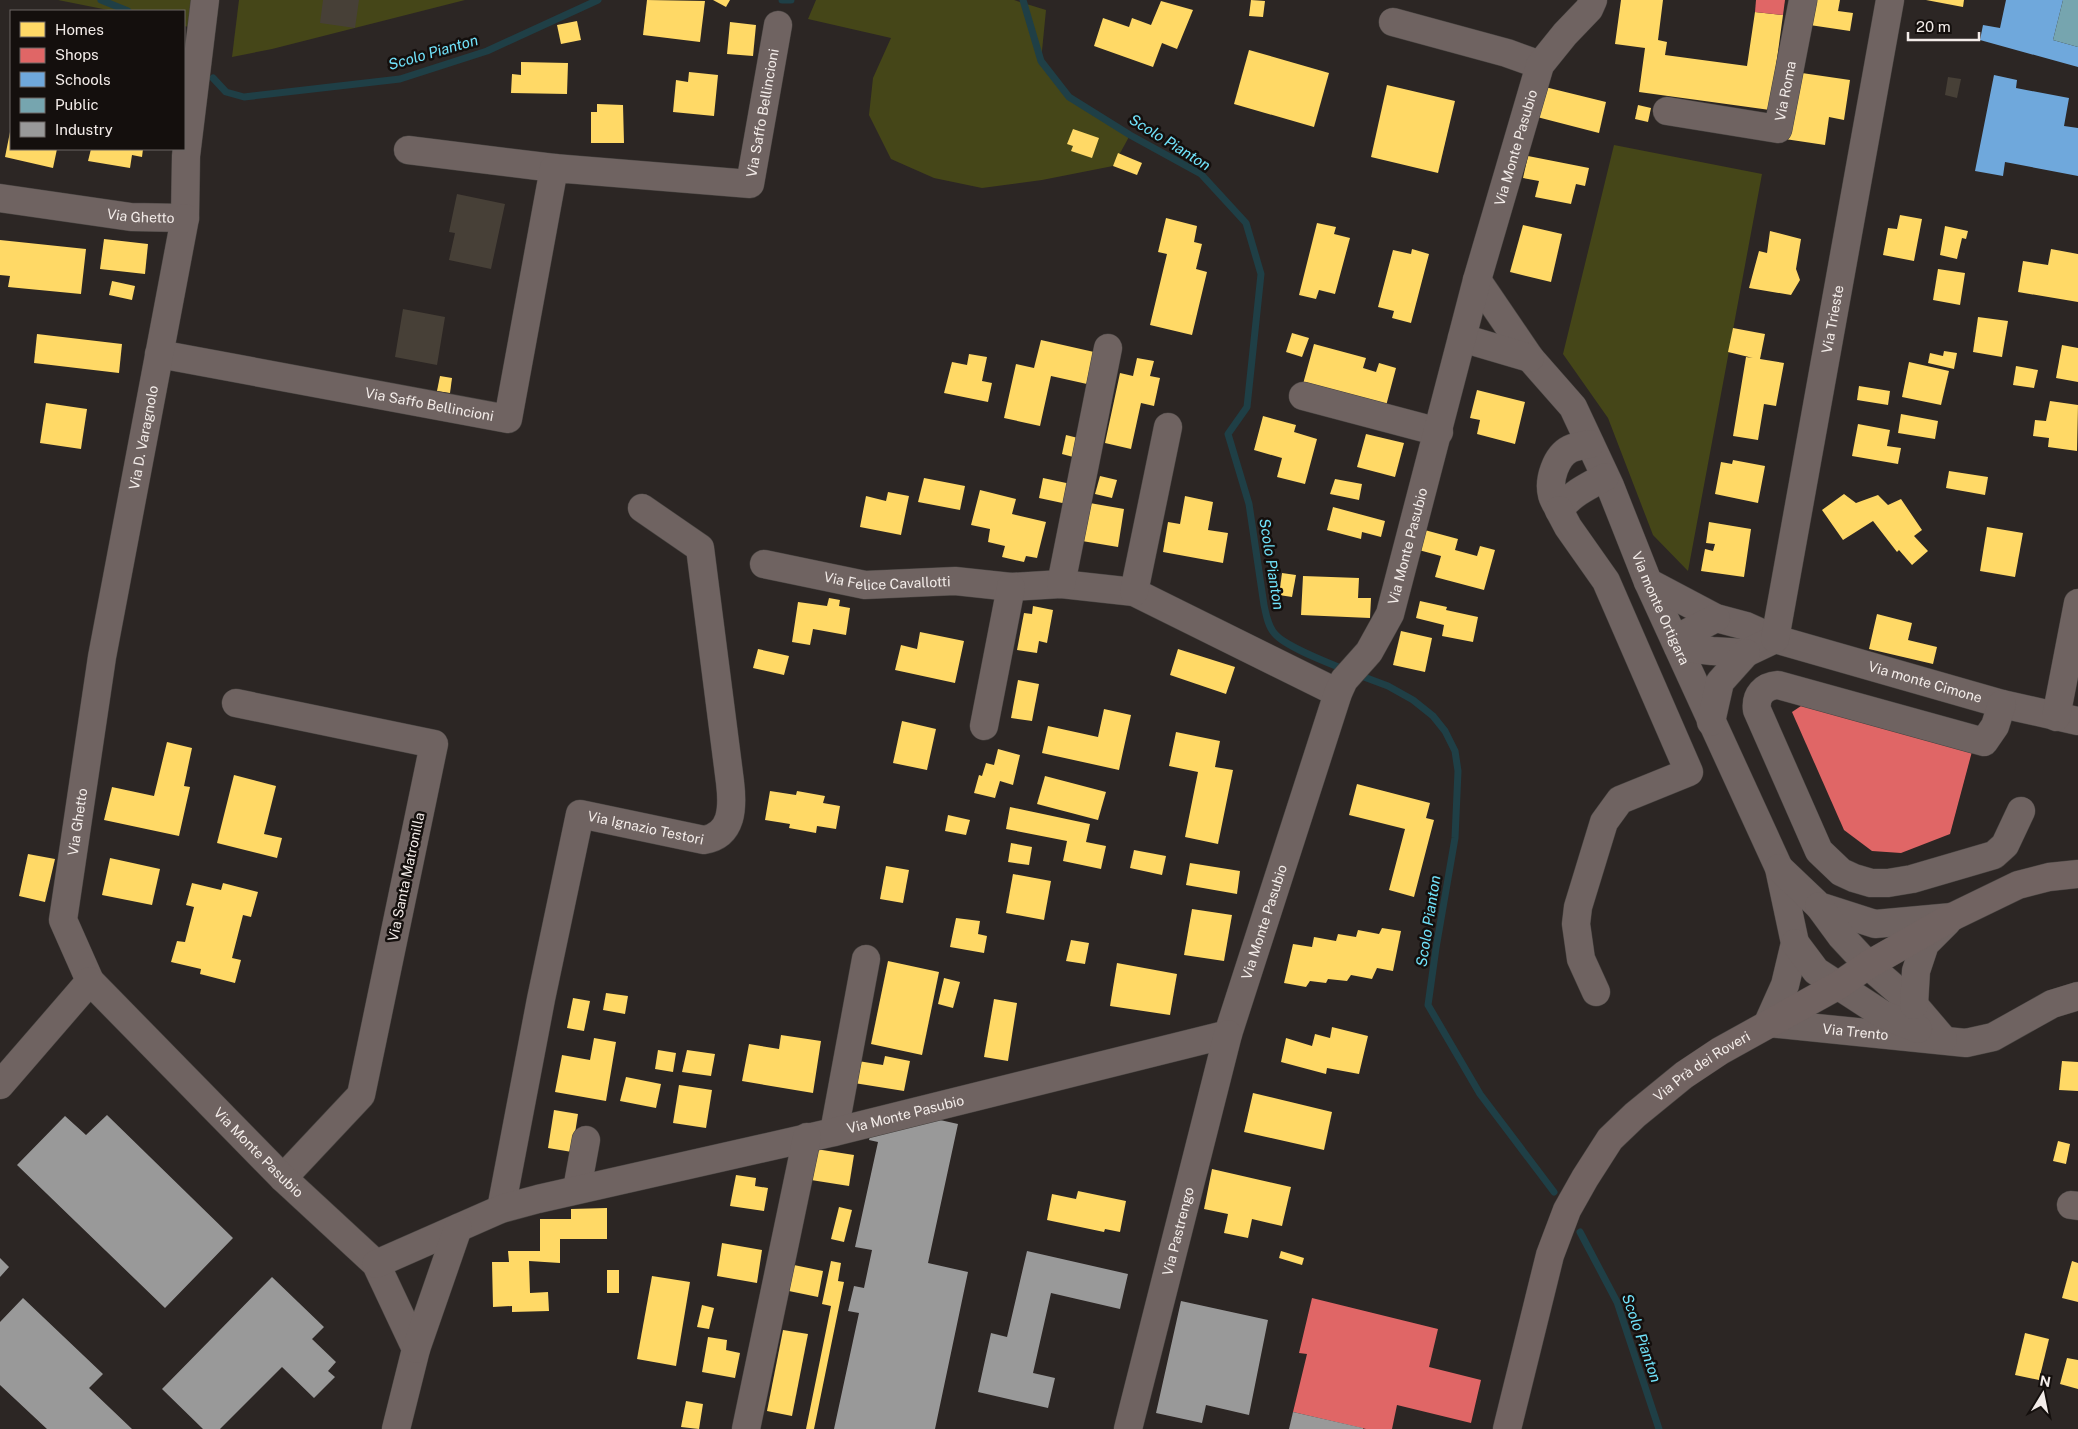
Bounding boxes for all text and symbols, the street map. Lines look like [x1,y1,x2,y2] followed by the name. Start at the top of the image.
[10,10,185,150] legend
[1908,10,1979,42] scale bar
[1916,18,1951,35] text: 20 m
[55,21,104,38] text: Homes
[386,31,480,73] water label: Scolo Pianton
[55,46,99,63] text: Shops
[743,47,782,179] street label: Via Saffo Bellincioni
[1772,60,1799,123] street label: Via Roma
[55,71,111,88] text: Schools
[1491,88,1540,208] street label: Via Monte Pasubio
[55,96,99,113] text: Public
[1126,110,1214,174] water label: Scolo Pianton
[55,121,113,138] text: Industry
[106,206,175,226] street label: Via Ghetto
[1819,284,1847,354] street label: Via Trieste
[126,384,161,491] street label: Via D. Varagnolo
[364,385,495,424] street label: Via Saffo Bellincioni
[1385,486,1431,606] street label: Via Monte Pasubio
[1256,517,1288,611] water label: Scolo Pianton
[1629,549,1693,667] street label: Via monte Ortigara
[822,569,951,593] street label: Via Felice Cavallotti
[1866,658,1984,706] street label: Via monte Cimone
[65,787,90,857] street label: Via Ghetto
[586,808,705,848] street label: Via Ignazio Testori
[385,811,427,943] street label: Via Santa Matronilla
[1238,862,1290,982] street label: Via Monte Pasubio
[1412,874,1444,968] water label: Scolo Pianton
[1822,1021,1889,1043] street label: Via Trento
[1650,1028,1753,1105] street label: Via Prà dei Roveri
[845,1092,966,1136] street label: Via Monte Pasubio
[211,1104,307,1201] street label: Via Monte Pasubio
[1159,1185,1197,1277] street label: Via Pastrengo
[1619,1292,1665,1384] water label: Scolo Pianton
[2018,1369,2068,1419] north arrow
[2038,1372,2052,1390] text: N

